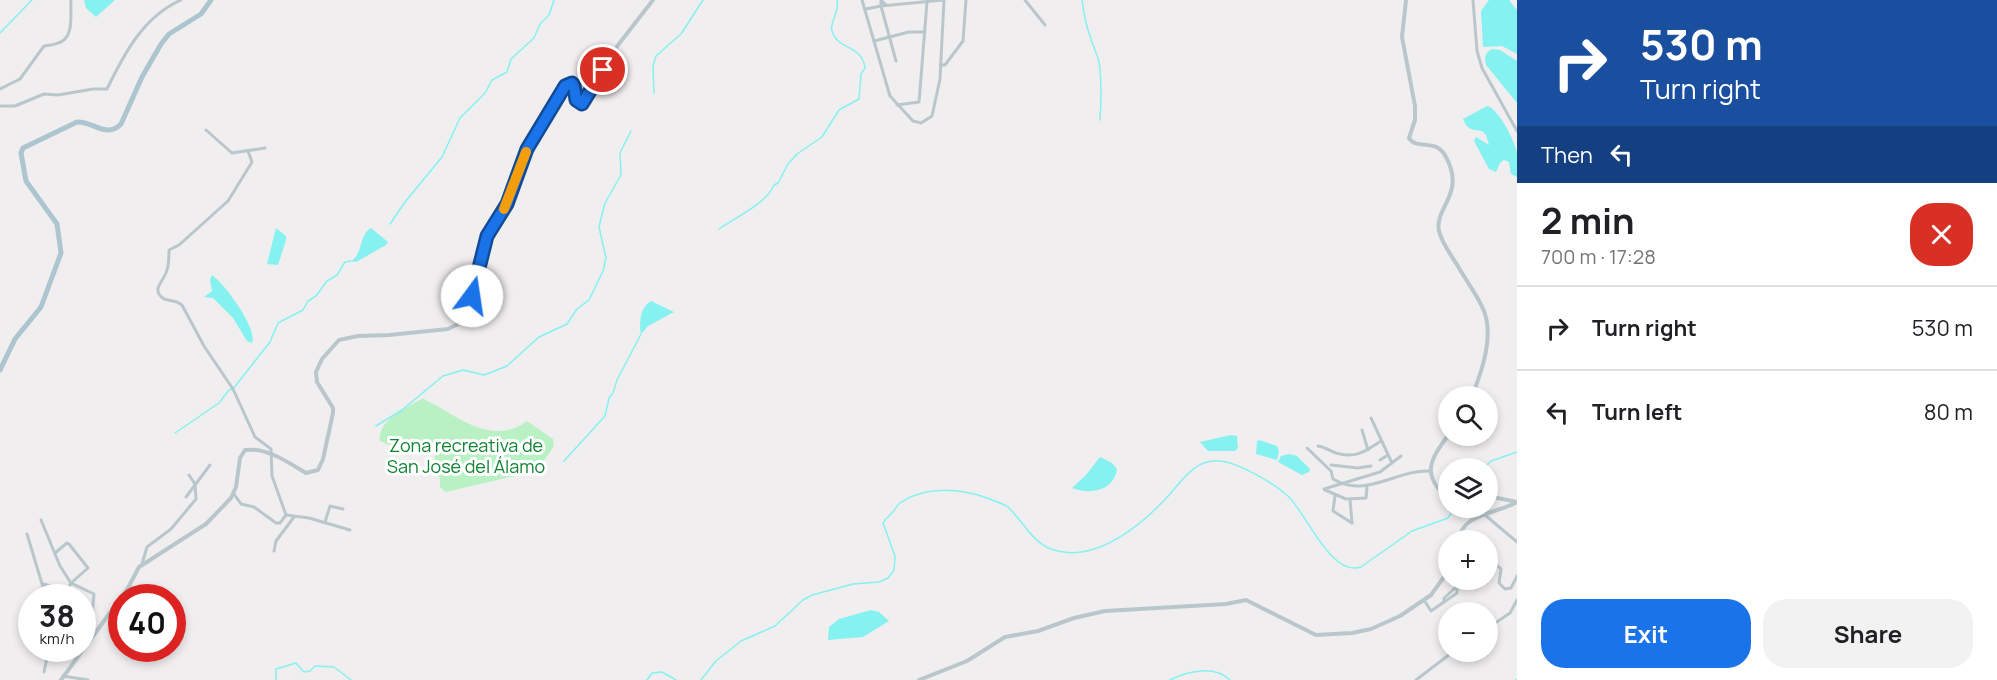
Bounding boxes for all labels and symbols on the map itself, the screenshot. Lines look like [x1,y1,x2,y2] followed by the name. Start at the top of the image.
[577,44,628,95] pin
[440,264,504,328] position arrow
[387,433,545,478] park label: Zona recreativa de San José del Álamo
[108,584,186,662] speed limit sign: 40

